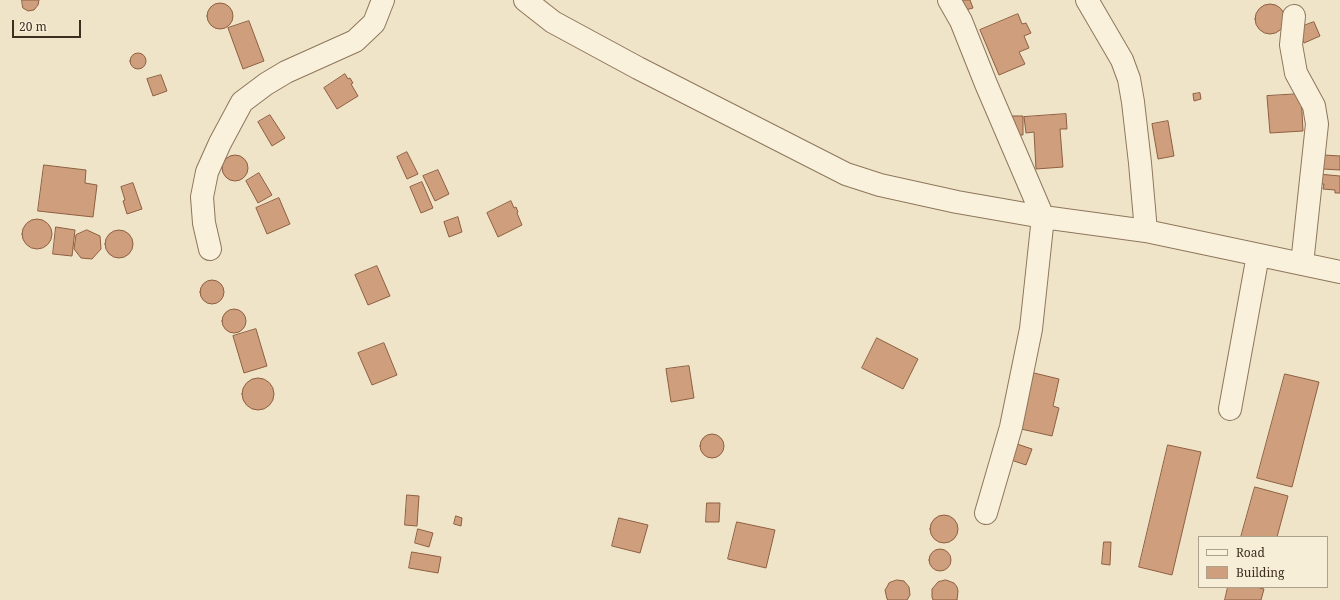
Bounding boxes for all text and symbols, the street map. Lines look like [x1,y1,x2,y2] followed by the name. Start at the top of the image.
[14,12,83,38] scale bar
[19,18,47,35] text: 20 m
[1198,536,1328,588] legend
[1236,544,1265,561] text: Road
[1236,564,1284,581] text: Building

